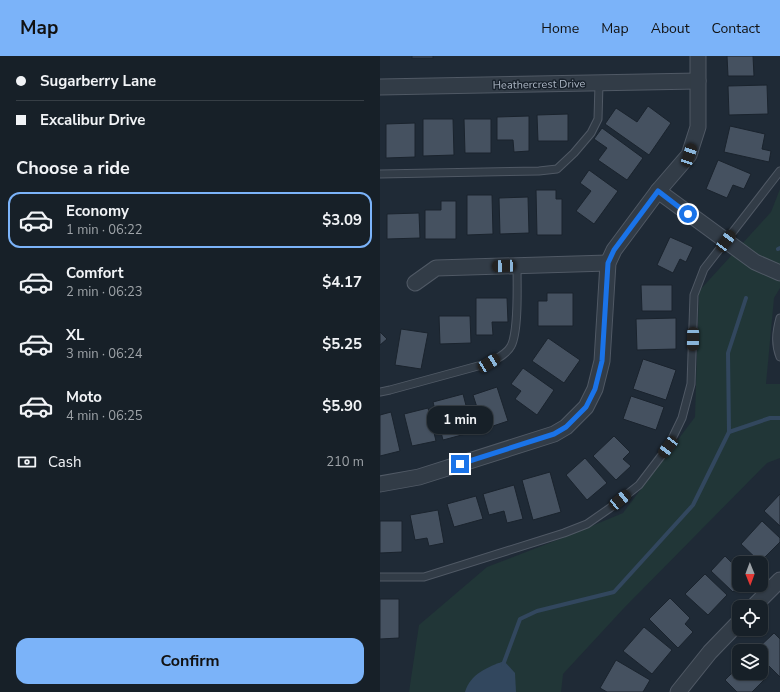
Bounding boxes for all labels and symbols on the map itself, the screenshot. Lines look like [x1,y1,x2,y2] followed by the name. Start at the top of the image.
[493,76,586,93] street label: Heathercrest Drive
[680,142,698,168] car
[679,205,697,223] route start
[714,228,738,254] car
[492,260,516,272] car
[687,327,699,351] car
[476,352,502,374] car
[427,406,493,434] callout: 1 min
[656,434,680,460] car
[451,455,469,473] route end
[607,488,633,512] car
[732,556,768,592] north arrow

